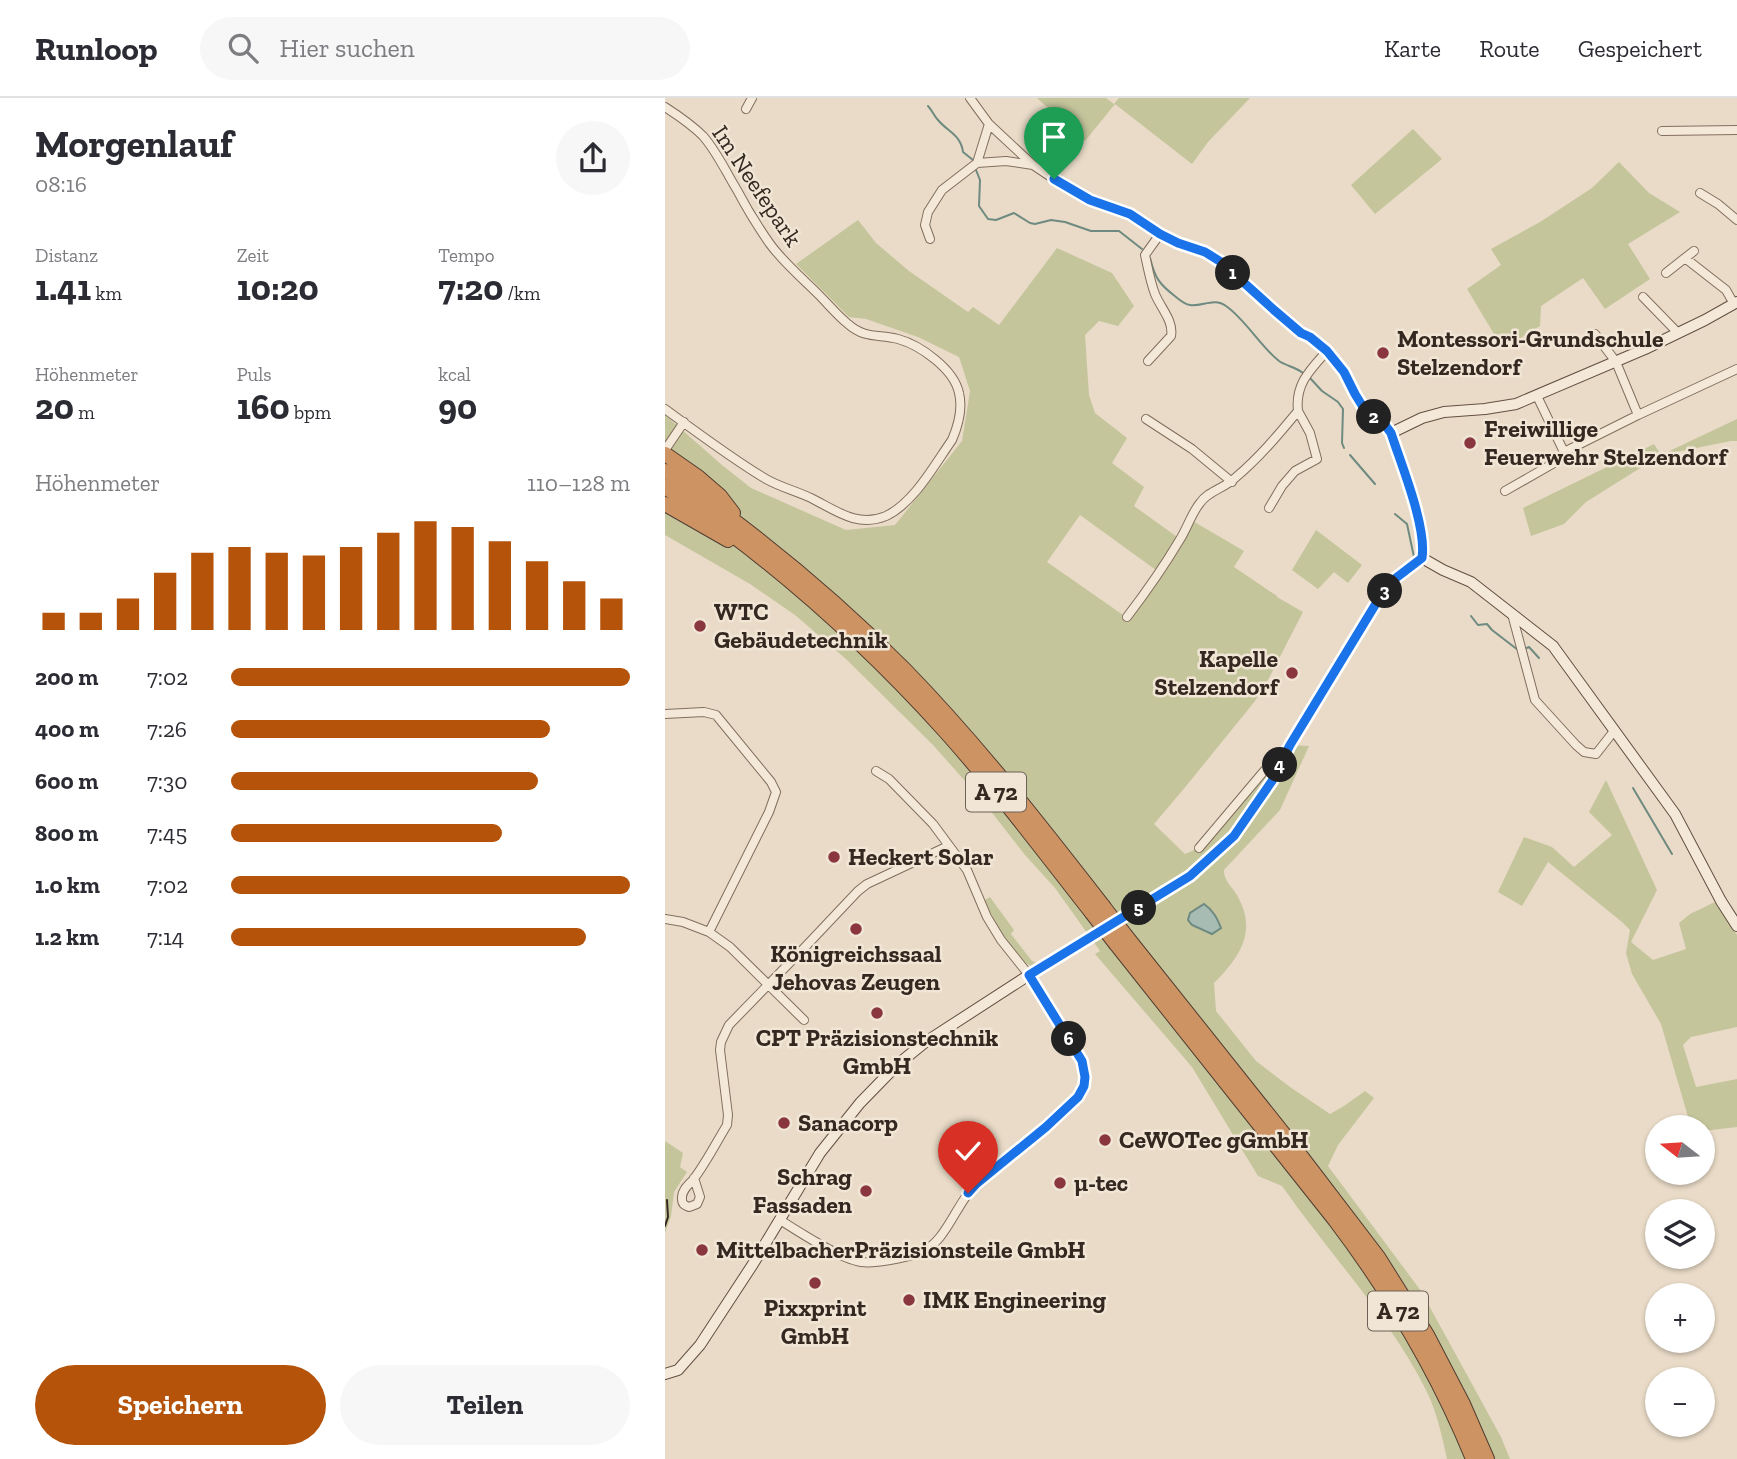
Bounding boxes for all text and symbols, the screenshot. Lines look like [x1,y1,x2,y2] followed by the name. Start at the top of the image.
[200,17,690,80] search box
[35,29,158,68] text: Runloop
[224,29,262,67] icon: search
[280,32,415,64] text: Hier suchen
[1384,34,1441,63] text: Karte
[1479,34,1540,63] text: Route
[1578,34,1702,63] text: Gespeichert
[1024,107,1084,179] pin
[1035,118,1073,156] icon: arrive
[706,120,809,252] street label: Im Neefepark
[35,121,233,167] text: Morgenlauf
[556,121,630,195] button: share
[35,170,87,198] text: 08:16
[35,244,98,267] text: Distanz
[237,244,269,267] text: Zeit
[438,244,494,267] text: Tempo
[1215,256,1251,290] pin: 1
[1229,261,1236,284] text: 1
[35,267,91,309] text: 1.41
[237,267,319,309] text: 10:20
[438,267,503,309] text: 7:20
[91,282,122,305] text: km
[503,282,540,305] text: /km
[1397,324,1664,381] place label: Montessori-Grundschule Stelzendorf
[1375,345,1391,361] marker: Montessori-Grundschule Stelzendorf
[35,363,138,386] text: Höhenmeter
[237,363,272,386] text: Puls
[438,363,471,386] text: kcal
[35,386,74,428] text: 20
[237,386,290,428] text: 160
[438,386,477,428] text: 90
[1357,400,1391,434] pin: 2
[74,401,95,424] text: m
[290,401,331,424] text: bpm
[1368,405,1379,428] text: 2
[1484,414,1730,471] place label: Freiwillige Feuerwehr Stelzendorf
[1462,435,1478,451] marker: Freiwillige Feuerwehr Stelzendorf
[35,469,160,497] text: Höhenmeter
[527,469,630,497] text: 110–128 m
[1367,574,1403,608] pin: 3
[1379,579,1390,602] text: 3
[714,597,888,654] place label: WTC Gebäudetechnik
[692,618,708,634] marker: WTC Gebäudetechnik
[1154,644,1281,701] place label: Kapelle Stelzendorf
[35,663,98,691] text: 200 m
[147,663,188,691] text: 7:02
[1284,665,1300,681] marker: Kapelle Stelzendorf
[35,715,99,743] text: 400 m
[147,715,187,743] text: 7:26
[1263,748,1297,782] pin: 4
[1274,753,1285,776] text: 4
[35,767,98,795] text: 600 m
[147,767,187,795] text: 7:30
[966,772,1026,812] road number: A 72
[35,819,98,847] text: 800 m
[147,819,187,847] text: 7:45
[848,842,994,871] place label: Heckert Solar
[826,849,842,865] marker: Heckert Solar
[35,871,100,899] text: 1.0 km
[147,871,188,899] text: 7:02
[1121,890,1156,926] pin: 5
[1134,896,1143,919] text: 5
[848,921,864,937] marker: Königreichssaal Jehovas Zeugen
[35,923,99,951] text: 1.2 km
[147,923,184,951] text: 7:14
[770,939,942,996] place label: Königreichssaal Jehovas Zeugen
[869,1005,885,1021] marker: CPT Präzisionstechnik GmbH
[1051,1021,1087,1056] pin: 6
[756,1023,998,1080] place label: CPT Präzisionstechnik GmbH
[1063,1027,1074,1050] text: 6
[798,1108,898,1137] place label: Sanacorp
[776,1115,792,1131] marker: Sanacorp
[1645,1115,1715,1185] north arrow
[1645,1115,1715,1437] map controls
[938,1121,998,1193] pin
[1119,1125,1309,1154] place label: CeWOTec gGmbH
[949,1132,987,1170] icon: check
[1097,1132,1113,1148] marker: CeWOTec gGmbH
[753,1162,852,1219] place label: Schrag Fassaden
[1074,1168,1128,1197] place label: µ-tec
[1052,1175,1068,1191] marker: µ-tec
[858,1183,874,1199] marker: Schrag Fassaden
[1645,1199,1715,1269] button: layers
[716,1235,1085,1264] place label: MittelbacherPräzisionsteile GmbH
[694,1242,710,1258] marker: MittelbacherPräzisionsteile GmbH
[807,1275,823,1291] marker: Pixxprint GmbH
[1645,1283,1715,1353] button: +
[923,1285,1106,1314] place label: IMK Engineering
[901,1292,917,1308] marker: IMK Engineering
[1368,1292,1428,1330] road number: A 72
[764,1293,867,1350] place label: Pixxprint GmbH
[35,1365,326,1445] button: Speichern
[340,1365,630,1445] button: Teilen
[1645,1367,1715,1437] button: −

